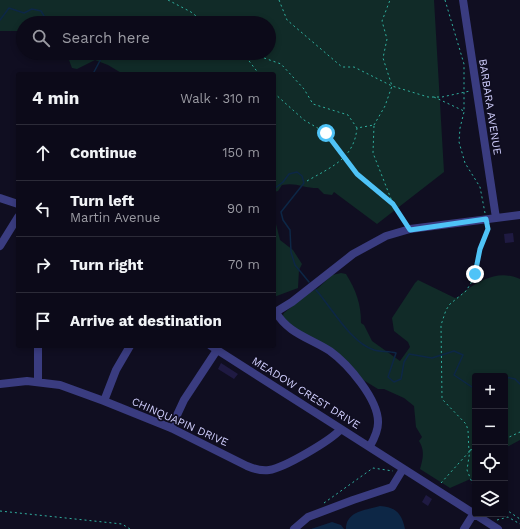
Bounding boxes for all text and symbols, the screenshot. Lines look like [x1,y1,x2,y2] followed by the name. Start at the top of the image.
[16,16,276,60] search box
[30,27,52,49] icon: search
[62,29,150,47] text: Search here
[476,58,504,156] street label: BARBARA AVENUE
[32,88,79,108] text: 4 min
[180,91,260,106] text: Walk · 310 m
[317,124,335,142] route start
[32,142,54,164] icon: ahead
[70,144,137,162] text: Continue
[222,145,260,160] text: 150 m
[70,192,134,210] text: Turn left
[32,198,54,220] icon: left
[227,201,260,216] text: 90 m
[70,210,160,225] text: Martin Avenue
[32,254,54,276] icon: right
[70,256,143,274] text: Turn right
[228,257,260,272] text: 70 m
[466,265,484,283] route end
[32,310,54,332] icon: arrive
[70,312,222,330] text: Arrive at destination
[249,354,363,432] street label: MEADOW CREST DRIVE
[472,373,508,517] map controls
[472,373,508,409] button: +
[130,395,230,449] street label: CHINQUAPIN DRIVE
[472,409,508,445] button: −
[472,445,508,481] button: locate
[472,481,508,517] button: layers

